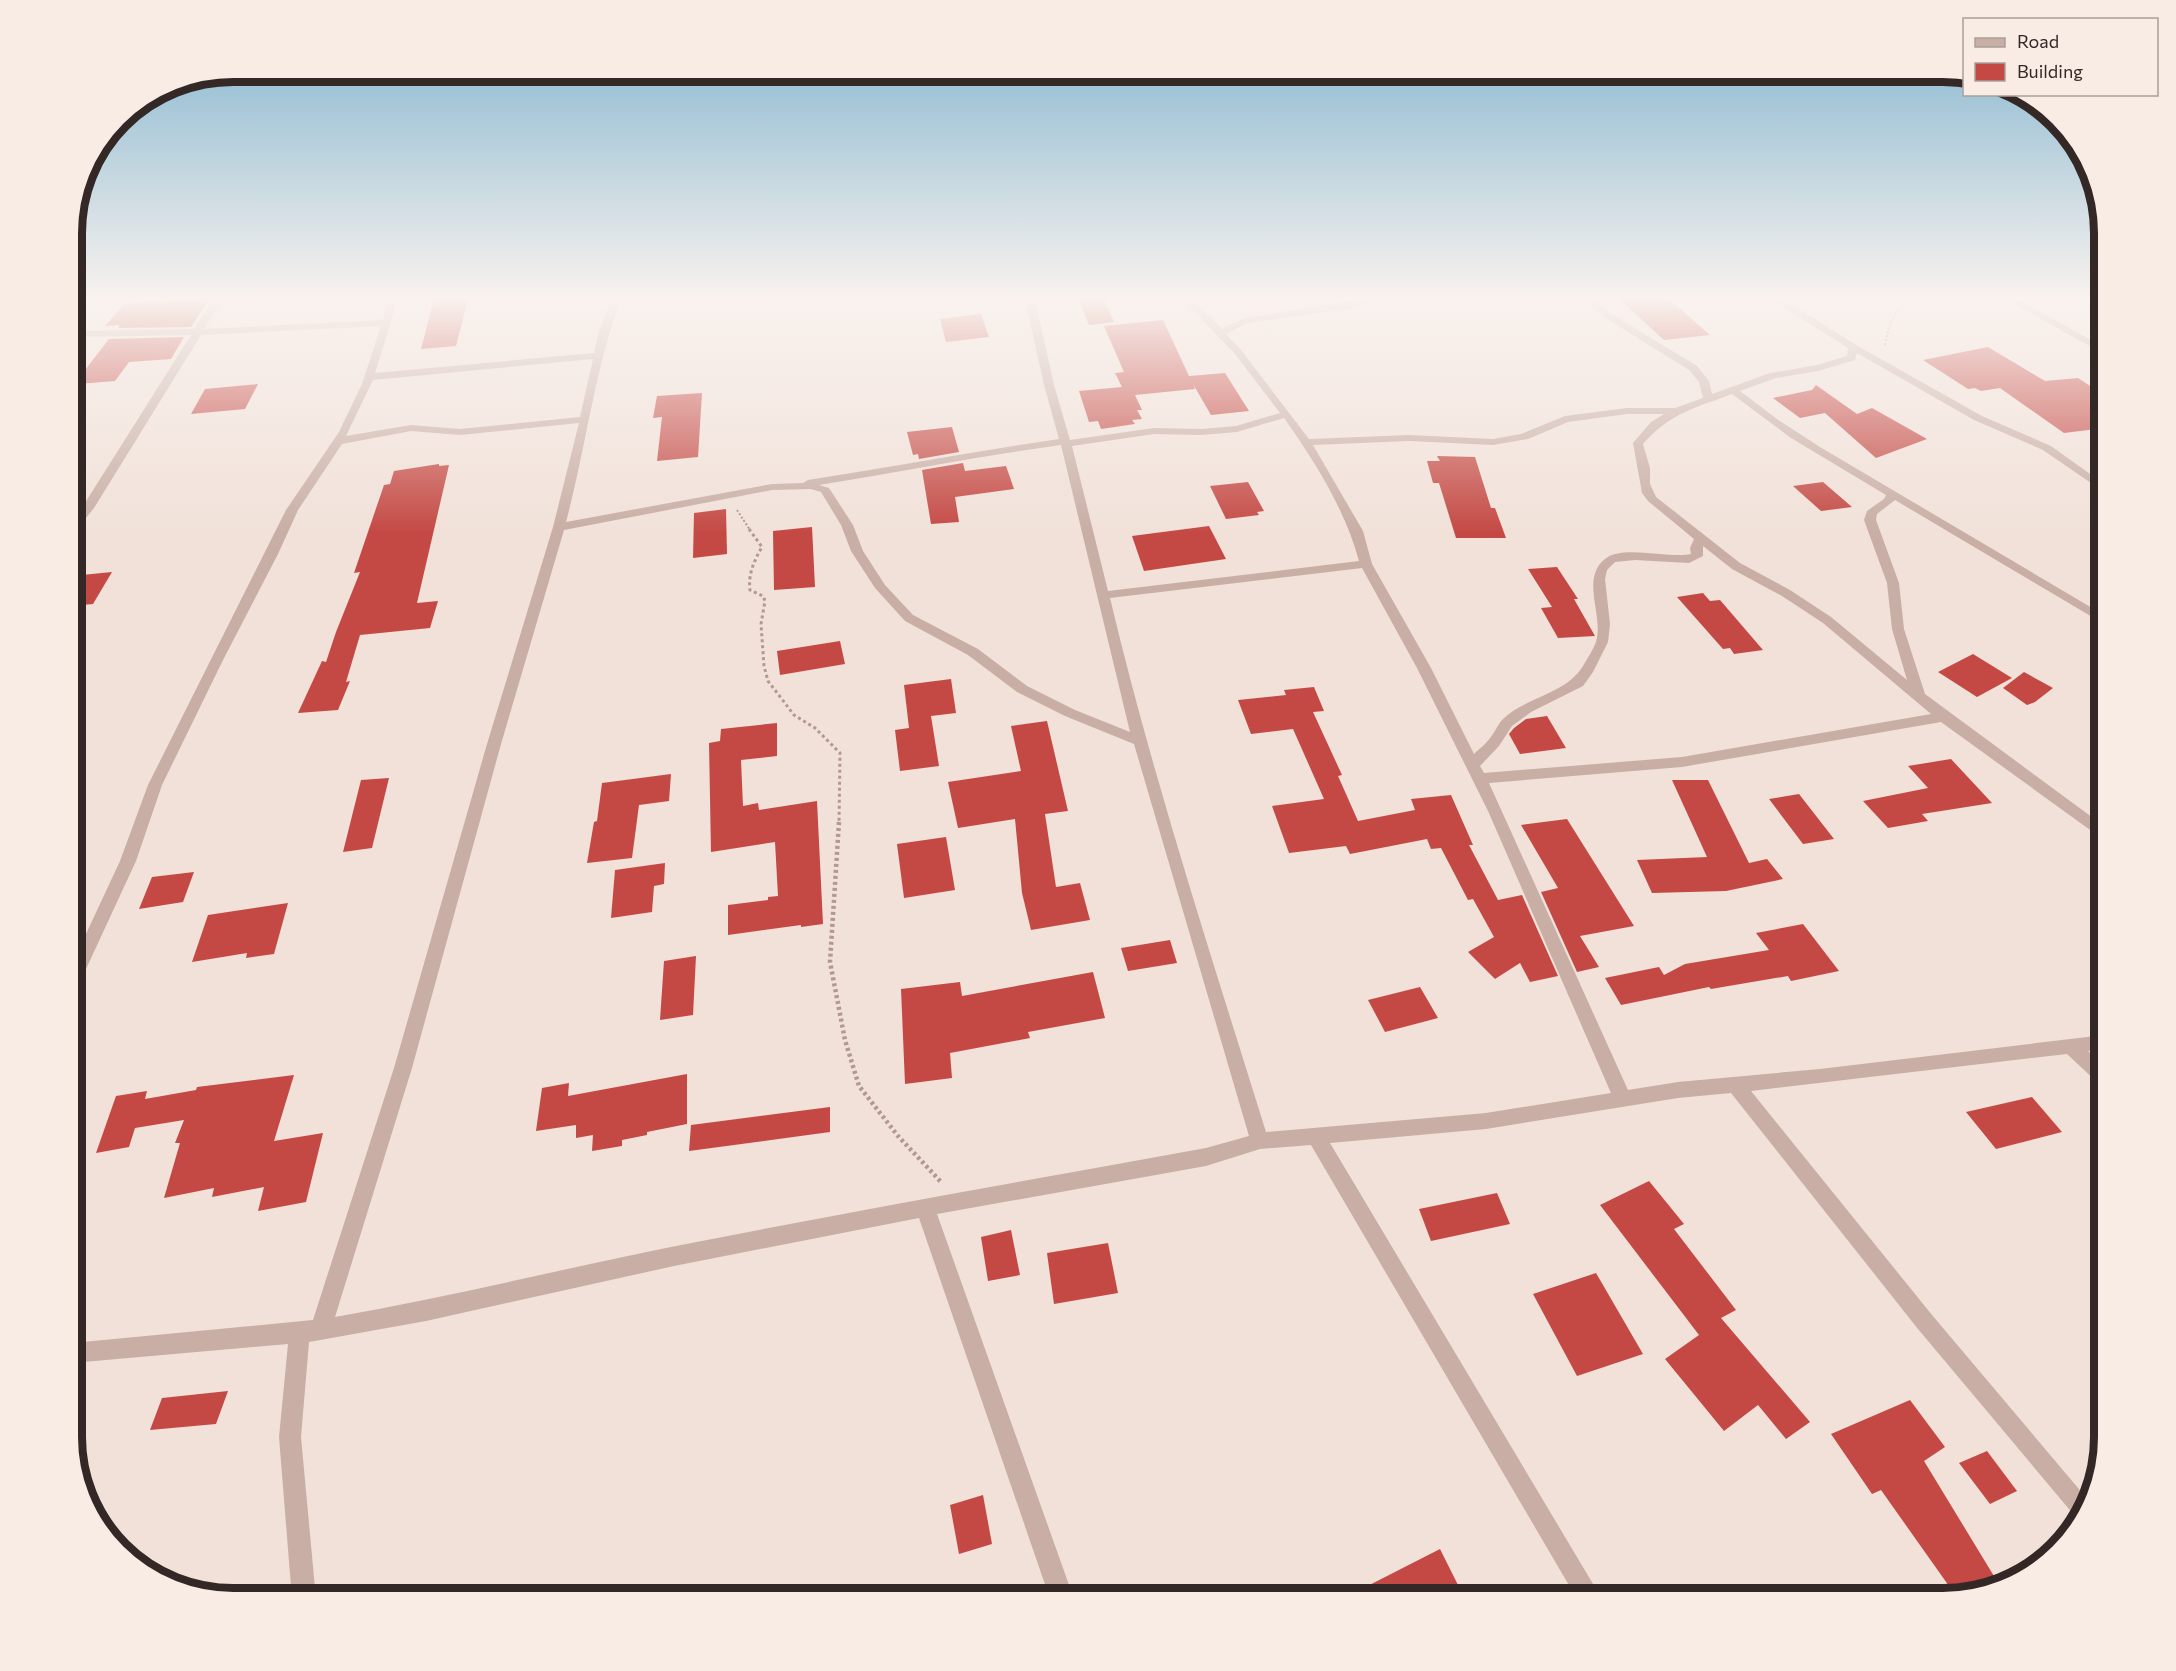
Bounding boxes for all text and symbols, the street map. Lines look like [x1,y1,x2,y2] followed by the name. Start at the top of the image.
[1963,18,2158,96] legend
[2017,30,2059,52] text: Road
[2017,60,2083,82] text: Building

